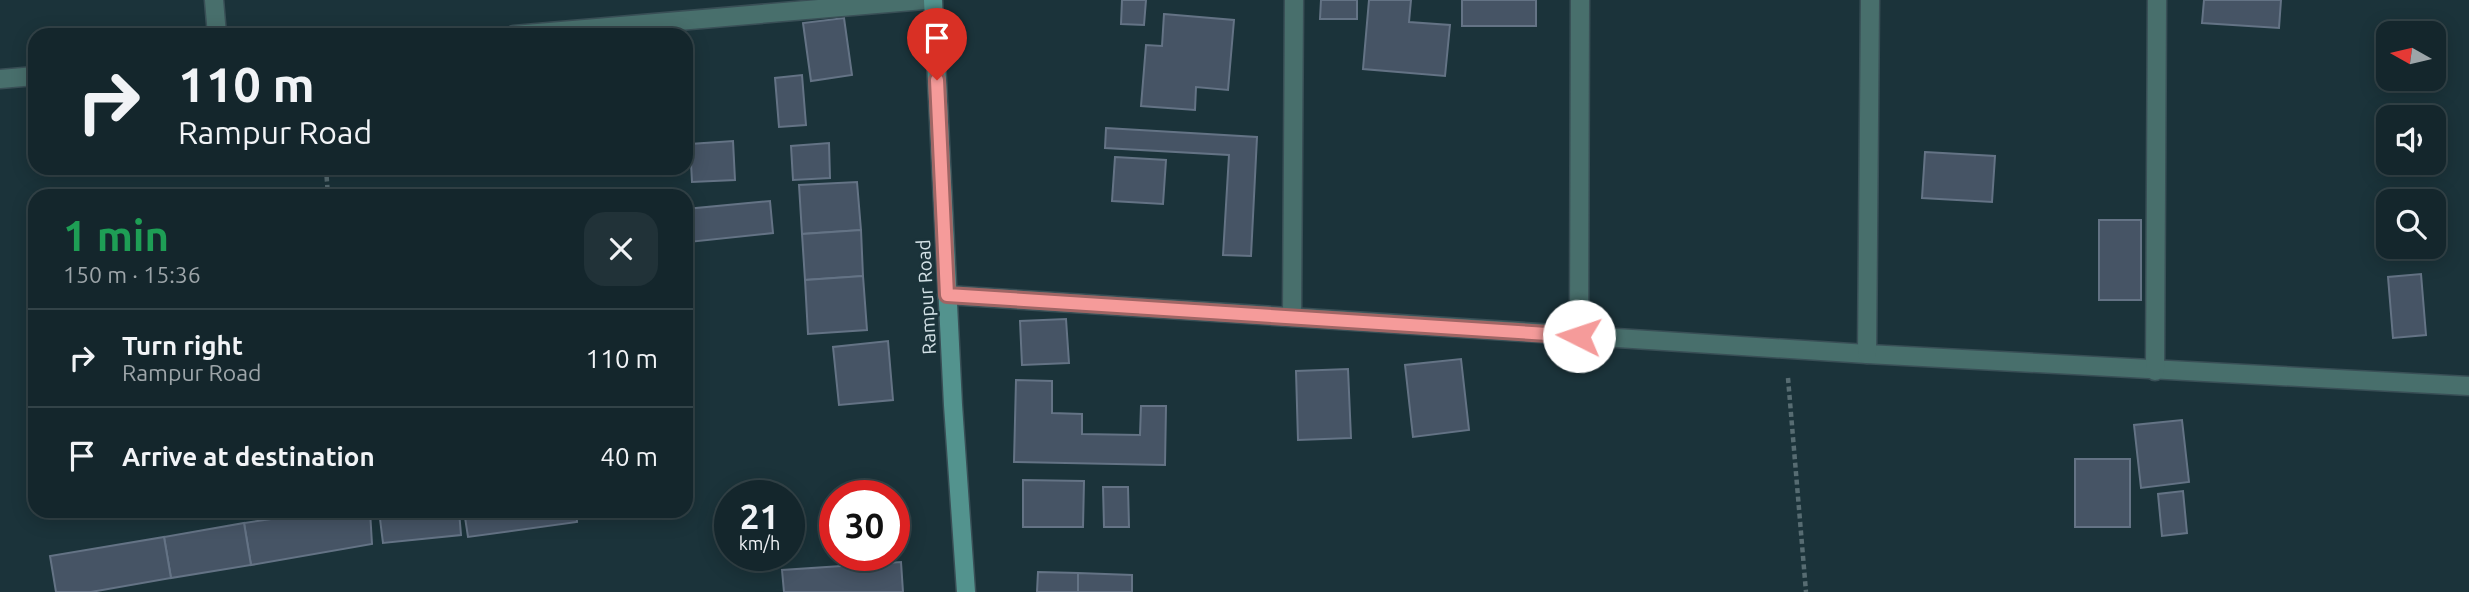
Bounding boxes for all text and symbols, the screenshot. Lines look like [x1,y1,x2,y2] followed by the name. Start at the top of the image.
[907,8,967,80] pin
[918,19,956,57] icon: arrive
[2376,21,2446,91] north arrow
[2376,21,2446,259] map controls
[63,56,154,147] icon: right
[178,56,315,111] text: 110 m
[2376,105,2446,175] button: sound
[178,114,372,150] text: Rampur Road
[2376,189,2446,259] button: search
[63,212,169,259] text: 1 min
[584,212,658,286] button: close
[912,239,940,355] street label: Rampur Road
[63,262,201,287] text: 150 m · 15:36
[1542,299,1616,373] position arrow
[122,331,243,360] text: Turn right
[63,339,101,377] icon: right
[586,344,658,373] text: 110 m
[122,360,262,385] text: Rampur Road
[63,437,101,475] icon: arrive
[122,442,375,471] text: Arrive at destination
[600,442,658,471] text: 40 m
[819,480,910,571] speed limit sign: 30
[740,496,779,536] text: 21
[739,533,780,553] text: km/h

